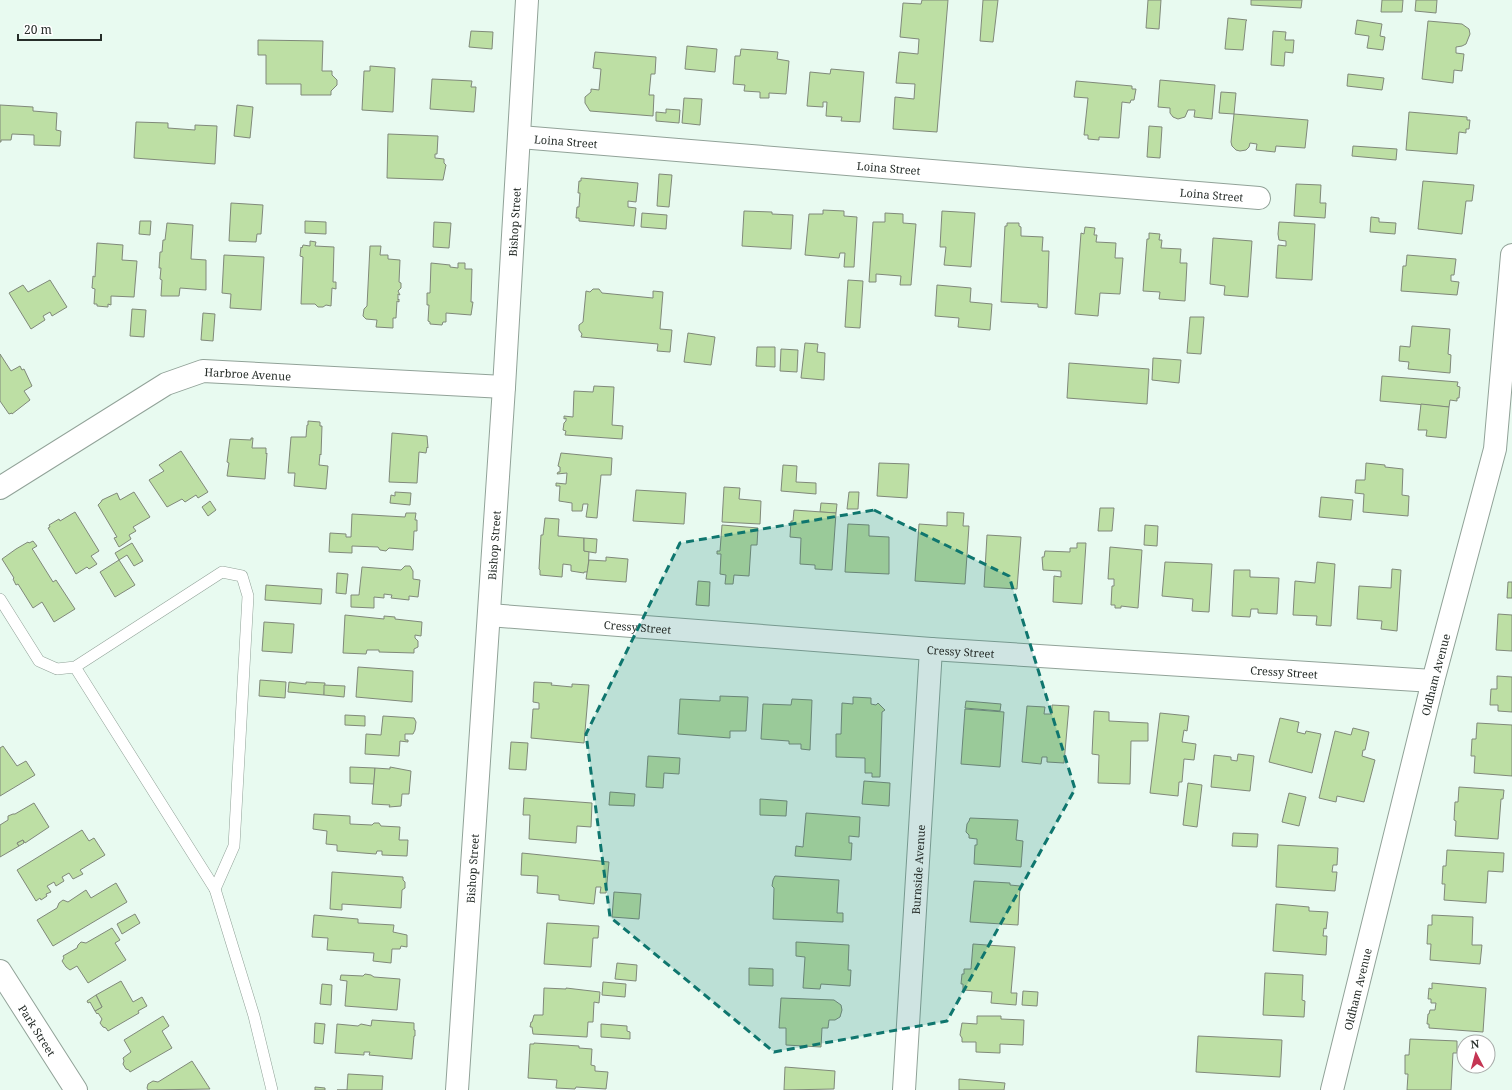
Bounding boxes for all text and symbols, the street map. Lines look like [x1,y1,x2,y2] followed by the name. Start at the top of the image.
[18,16,101,42] scale bar
[24,21,52,38] text: 20 m
[534,131,598,151] street label: Loina Street
[856,157,921,178] street label: Loina Street
[1179,184,1244,204] street label: Loina Street
[504,187,523,257] street label: Bishop Street
[204,364,292,383] street label: Harbroe Avenue
[484,510,503,580] street label: Bishop Street
[603,616,672,637] street label: Cressy Street
[1417,632,1453,717] street label: Oldham Avenue
[926,641,995,661] street label: Cressy Street
[1250,662,1318,681] street label: Cressy Street
[907,824,928,915] street label: Burnside Avenue
[462,833,482,904] street label: Bishop Street
[1340,946,1374,1032] street label: Oldham Avenue
[16,1001,60,1059] street label: Park Street
[1456,1034,1496,1074] north arrow
[1470,1036,1480,1051] text: N

